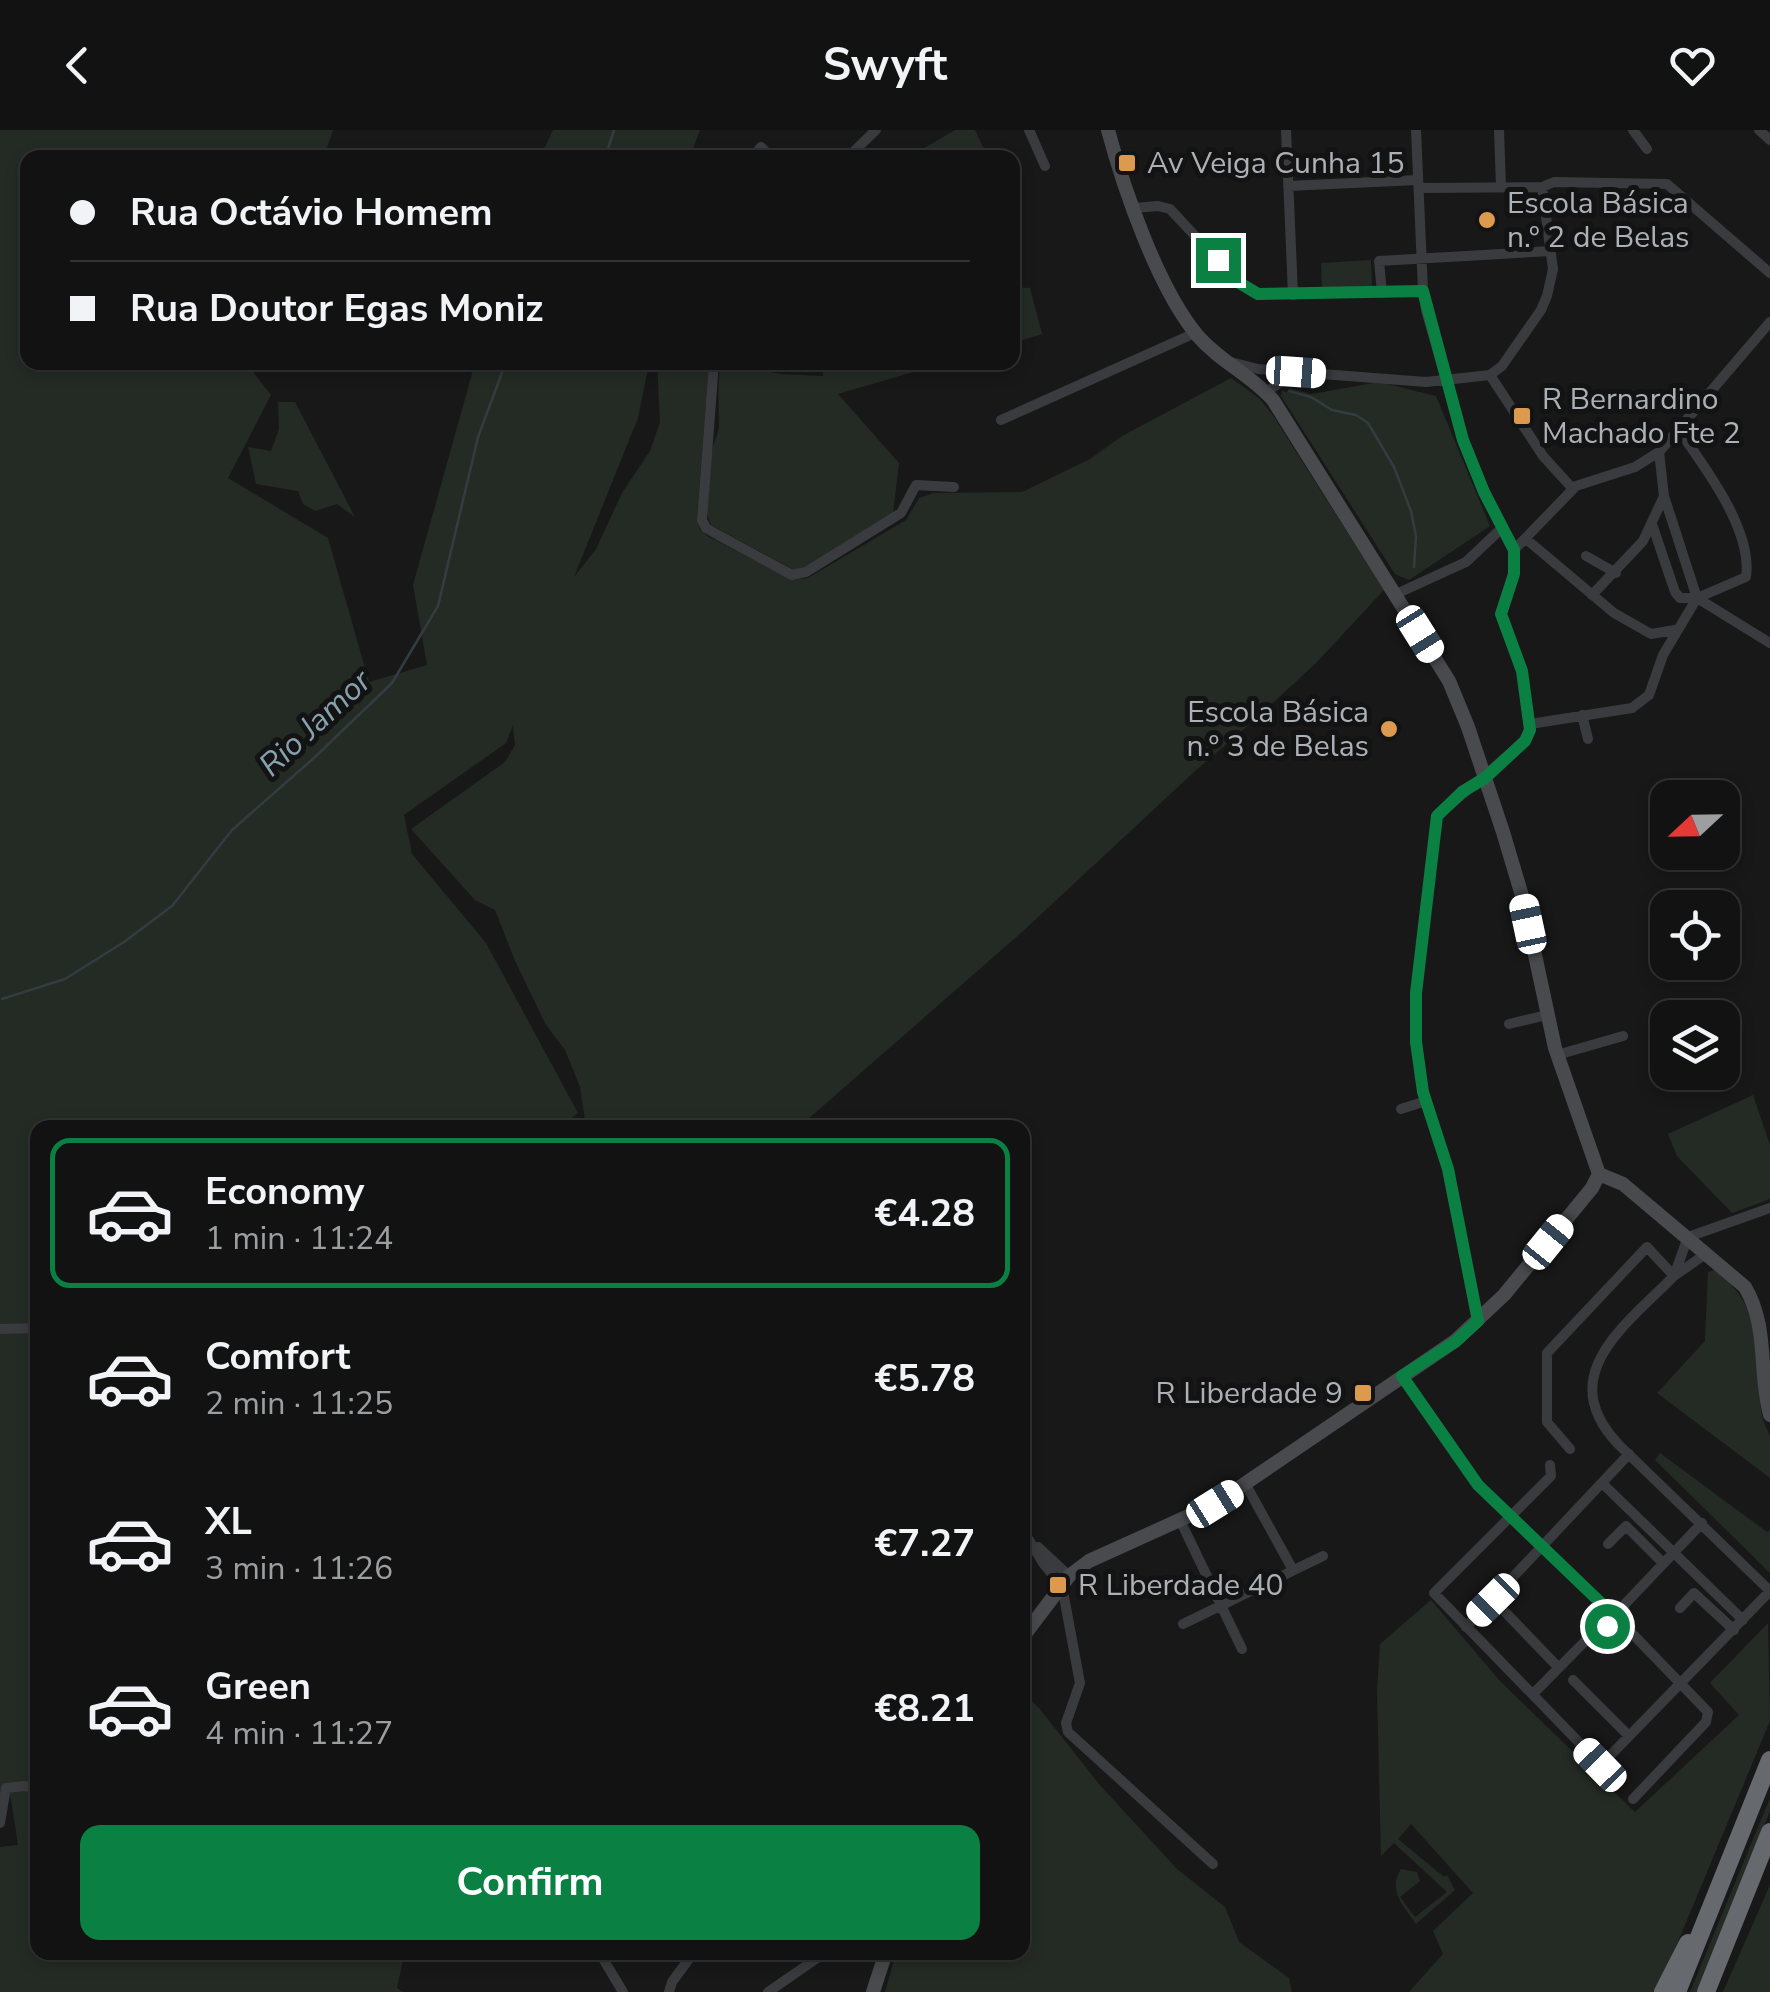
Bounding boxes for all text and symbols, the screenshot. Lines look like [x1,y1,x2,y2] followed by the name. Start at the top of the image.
[823,35,947,96] text: Swyft
[50,38,105,93] icon: back
[1665,38,1720,93] icon: heart
[1147,143,1405,184] place label: Av Veiga Cunha 15
[1116,152,1138,174] marker: Av Veiga Cunha 15
[1507,183,1690,258] place label: Escola Básica n.º 2 de Belas
[130,187,493,238] text: Rua Octávio Homem
[1476,209,1498,231] marker: Escola Básica n.º 2 de Belas
[1196,238,1241,283] route end
[130,283,543,334] text: Rua Doutor Egas Moniz
[1265,355,1327,389] car
[1542,379,1741,454] place label: R Bernardino Machado Fte 2
[1511,405,1533,427] marker: R Bernardino Machado Fte 2
[1391,601,1449,667] car
[250,659,382,786] water label: Rio Jamor
[1186,692,1369,767] place label: Escola Básica n.º 3 de Belas
[1378,718,1400,740] marker: Escola Básica n.º 3 de Belas
[1650,780,1740,870] north arrow
[1650,780,1740,1090] map controls
[1650,890,1740,980] button: locate
[1507,892,1549,956] car
[1650,1000,1740,1090] button: layers
[205,1166,364,1217] text: Economy
[85,1168,175,1258] icon: car
[874,1188,975,1239] text: €4.28
[1517,1209,1579,1275] car
[205,1217,393,1260] text: 1 min · 11:24
[205,1331,350,1382] text: Comfort
[85,1333,175,1423] icon: car
[874,1353,975,1404] text: €5.78
[1155,1373,1343,1414] place label: R Liberdade 9
[205,1382,393,1425] text: 2 min · 11:25
[1352,1382,1374,1404] marker: R Liberdade 9
[1182,1475,1248,1533] car
[205,1496,252,1547] text: XL
[85,1498,175,1588] icon: car
[874,1518,975,1569] text: €7.27
[205,1547,393,1590] text: 3 min · 11:26
[1078,1565,1284,1606] place label: R Liberdade 40
[1461,1568,1525,1632] car
[1047,1574,1069,1596] marker: R Liberdade 40
[1585,1604,1630,1649] route start
[205,1661,311,1712] text: Green
[85,1663,175,1753] icon: car
[874,1683,975,1734] text: €8.21
[205,1712,393,1755] text: 4 min · 11:27
[1568,1733,1632,1797] car
[80,1825,980,1940] button: Confirm

